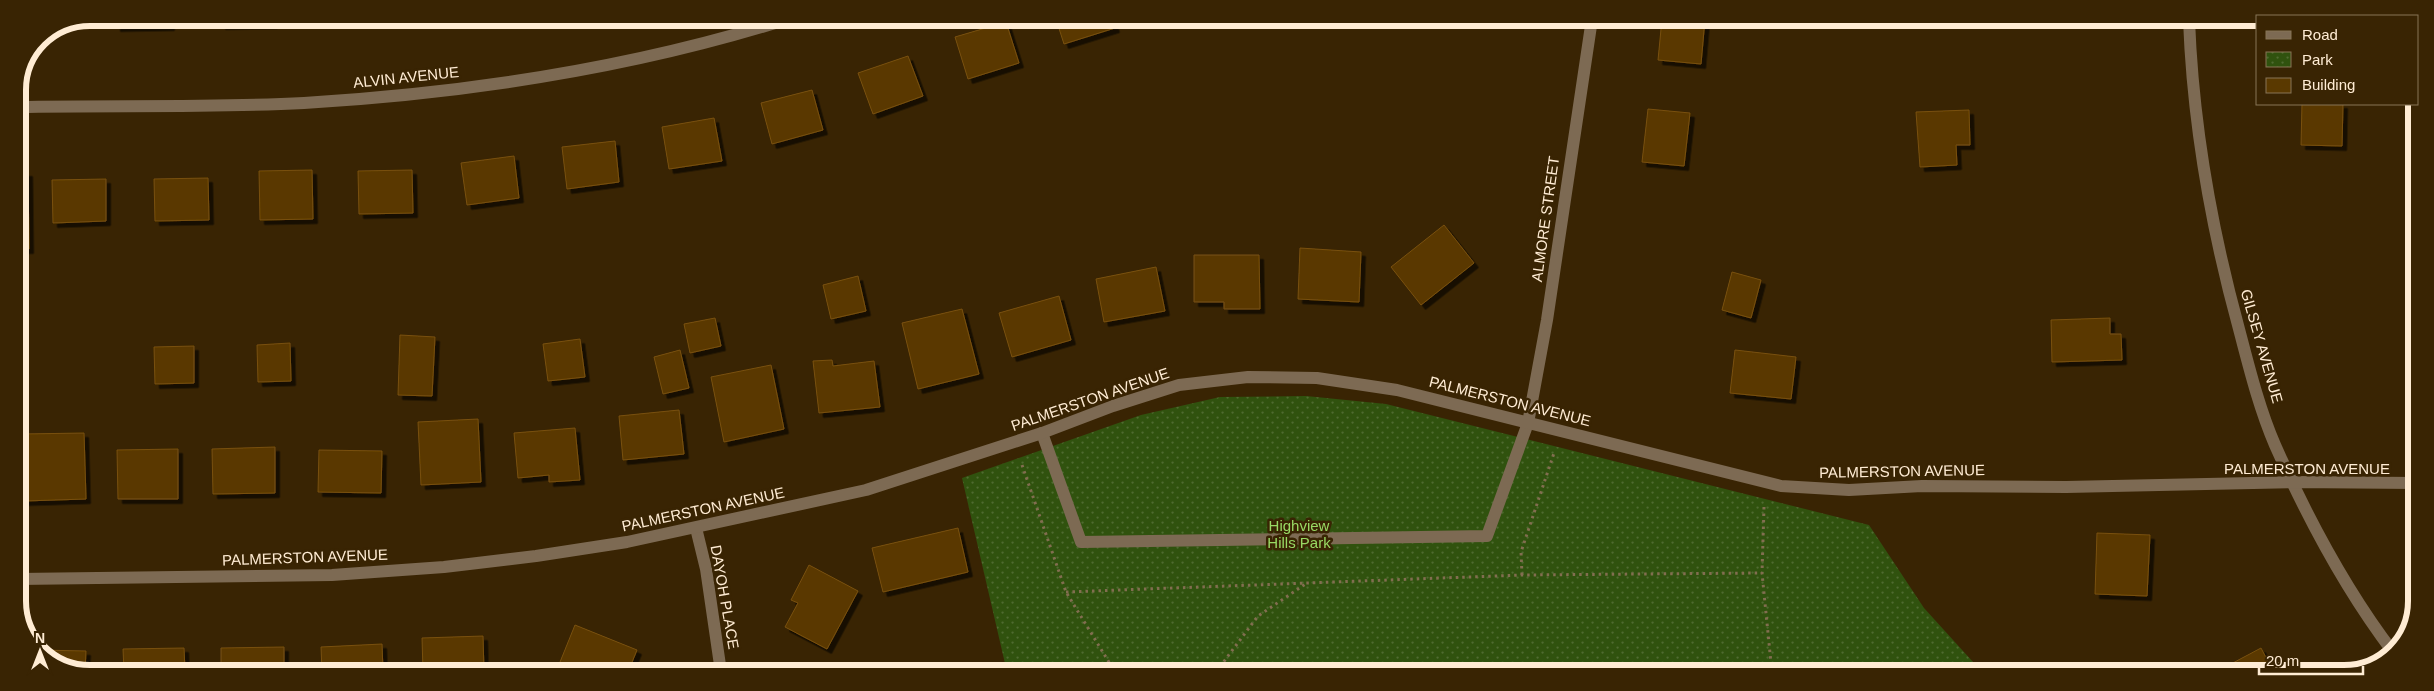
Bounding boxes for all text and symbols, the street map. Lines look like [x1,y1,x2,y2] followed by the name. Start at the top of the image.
[2256,15,2419,105] legend
[2302,26,2338,43] text: Road
[2302,51,2333,68] text: Park
[352,63,460,91] street label: ALVIN AVENUE
[2302,76,2355,93] text: Building
[1528,155,1562,283] street label: ALMORE STREET
[2238,287,2286,405] street label: GILSEY AVENUE
[1009,364,1171,434] street label: PALMERSTON AVENUE
[1427,373,1593,429] street label: PALMERSTON AVENUE
[2224,460,2390,477] street label: PALMERSTON AVENUE
[1819,461,1985,481] street label: PALMERSTON AVENUE
[620,483,786,535] street label: PALMERSTON AVENUE
[1267,517,1331,551] park label: Highview Hills Park
[707,544,743,650] street label: DAYOH PLACE
[222,546,388,568] street label: PALMERSTON AVENUE
[15,626,65,676] north arrow
[35,630,45,646] text: N
[2259,644,2363,676] scale bar
[2266,652,2299,669] text: 20 m

